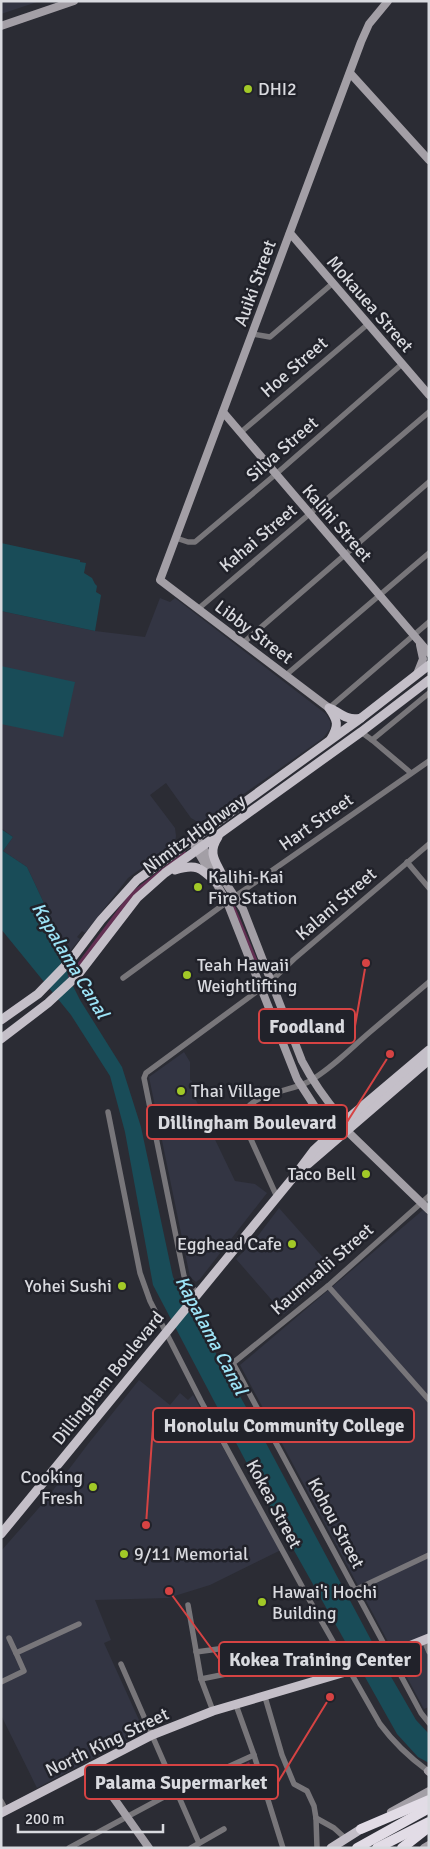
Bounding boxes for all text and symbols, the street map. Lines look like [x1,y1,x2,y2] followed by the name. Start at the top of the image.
[258,78,297,100] place label: DHI2
[242,83,254,95] marker: DHI2
[229,237,281,329] street label: Auiki Street
[322,251,418,357] street label: Mokauea Street
[256,332,332,402] street label: Hoe Street
[242,412,322,486] street label: Silva Street
[297,480,377,566] street label: Kalihi Street
[215,499,301,577] street label: Kahai Street
[211,595,297,669] street label: Libby Street
[275,788,357,856] street label: Hart Street
[139,789,250,878] street label: Nimitz Highway
[291,863,381,945] street label: Kalani Street
[208,866,297,909] place label: Kalihi-Kai Fire Station
[192,881,204,893] marker: Kalihi-Kai Fire Station
[26,898,115,1024] water label: Kapalama Canal
[197,954,297,997] place label: Teah Hawaii Weightlifting
[181,969,193,981] marker: Teah Hawaii Weightlifting
[259,1009,355,1043] callout: Foodland
[269,1015,345,1039] text: Foodland
[191,1080,281,1102] place label: Thai Village
[175,1085,187,1097] marker: Thai Village
[147,1105,347,1139] callout: Dillingham Boulevard
[157,1111,337,1135] text: Dillingham Boulevard
[287,1163,356,1185] place label: Taco Bell
[360,1168,372,1180] marker: Taco Bell
[266,1218,378,1320] street label: Kaumualii Street
[177,1233,282,1255] place label: Egghead Cafe
[286,1238,298,1250] marker: Egghead Cafe
[170,1272,253,1400] water label: Kapalama Canal
[25,1275,112,1297] place label: Yohei Sushi
[116,1280,128,1292] marker: Yohei Sushi
[47,1307,169,1449] street label: Dillingham Boulevard
[153,1408,414,1442] callout: Honolulu Community College
[163,1414,405,1438] text: Honolulu Community College
[241,1456,307,1552] street label: Kokea Street
[20,1466,83,1509] place label: Cooking Fresh
[303,1474,369,1572] street label: Kohou Street
[87,1481,99,1493] marker: Cooking Fresh
[134,1543,248,1565] place label: 9/11 Memorial
[118,1548,130,1560] marker: 9/11 Memorial
[272,1581,377,1624] place label: Hawai'i Hochi Building
[256,1596,268,1608] marker: Hawai'i Hochi Building
[219,1642,421,1676] callout: Kokea Training Center
[229,1648,412,1672] text: Kokea Training Center
[42,1703,172,1781] street label: North King Street
[85,1765,278,1799] callout: Palama Supermarket
[95,1771,267,1795] text: Palama Supermarket
[18,1802,162,1834] scale bar
[25,1810,65,1828] text: 200 m

